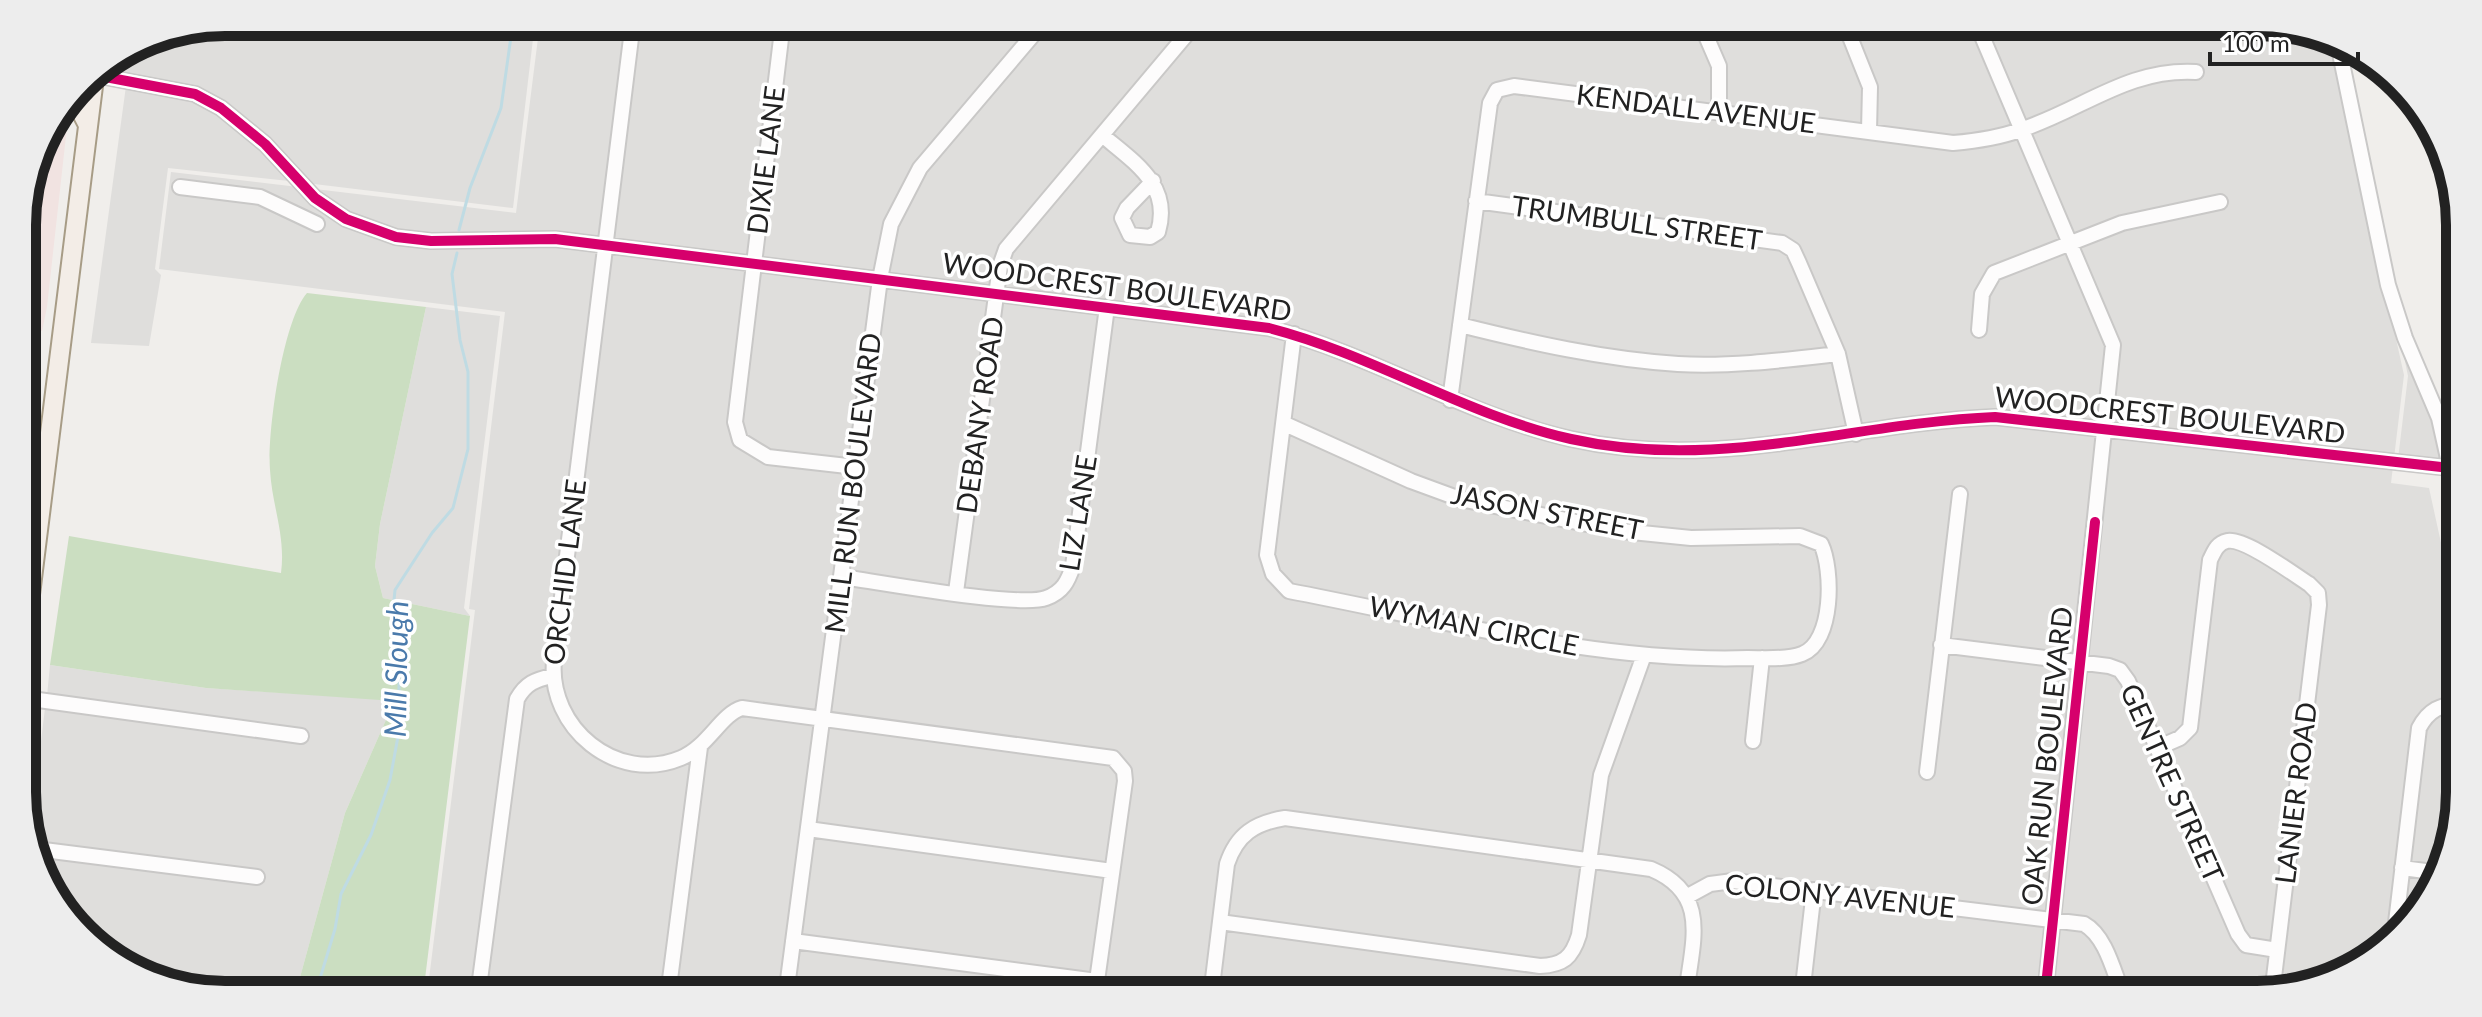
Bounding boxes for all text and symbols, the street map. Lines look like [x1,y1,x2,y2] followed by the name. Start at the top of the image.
[2210,16,2358,66] scale bar
[2222,28,2290,57] text: 100 m
[1575,76,1818,140] street label: KENDALL AVENUE
[739,84,791,236] street label: DIXIE LANE
[1510,188,1765,256] street label: TRUMBULL STREET
[940,245,1294,327] street label: WOODCREST BOULEVARD
[948,314,1010,516] street label: DEBANY ROAD
[817,331,887,635] street label: MILL RUN BOULEVARD
[1993,379,2347,449] street label: WOODCREST BOULEVARD
[1051,452,1103,573] street label: LIZ LANE
[1448,476,1647,546] street label: JASON STREET
[536,477,592,667] street label: ORCHID LANE
[1366,588,1582,662] street label: WYMAN CIRCLE
[376,600,414,738] water label: Mill Slough
[2013,605,2079,907] street label: OAK RUN BOULEVARD
[2114,678,2232,887] street label: GENTRE STREET
[2267,700,2323,886] street label: LANIER ROAD
[1723,866,1957,924] street label: COLONY AVENUE

